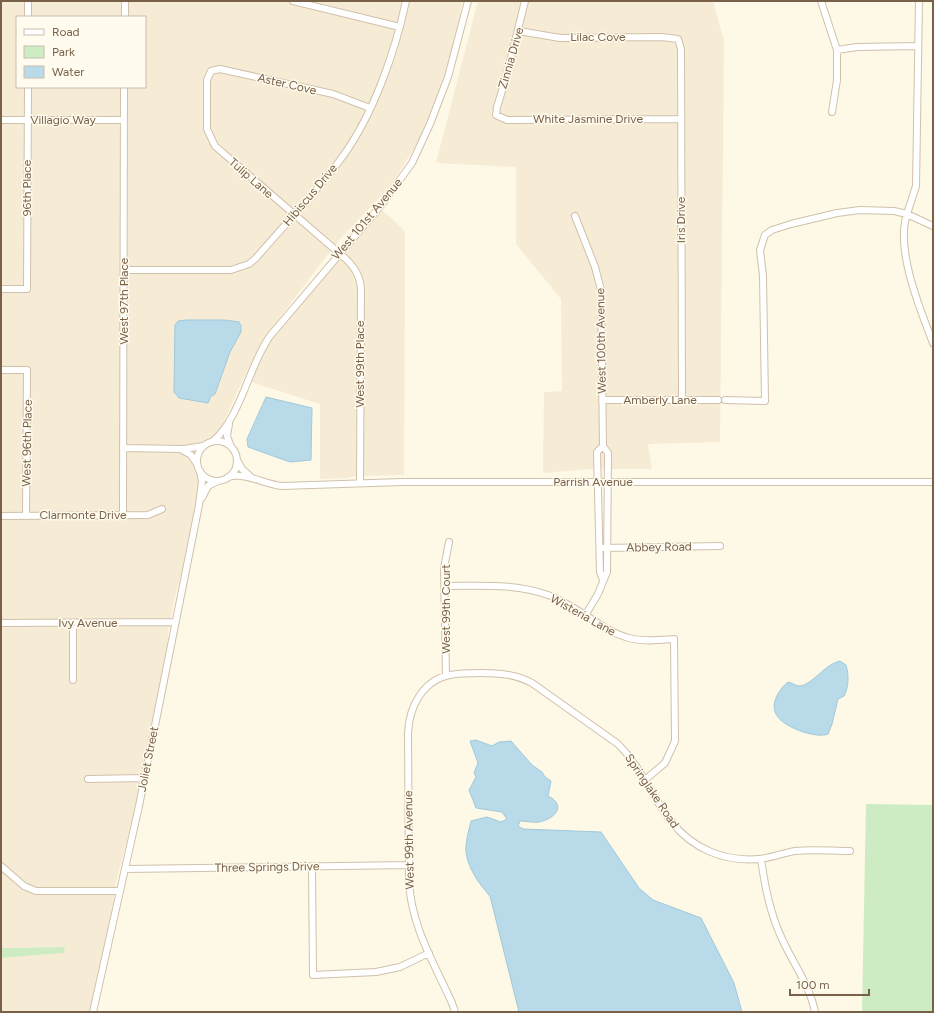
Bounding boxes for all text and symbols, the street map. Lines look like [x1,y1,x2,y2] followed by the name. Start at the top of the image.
[16,16,146,88] legend
[52,25,80,39] text: Road
[496,25,527,90] street label: Zinnia Drive
[570,30,626,44] street label: Lilac Cove
[52,45,75,59] text: Park
[52,65,84,79] text: Water
[256,70,318,98] street label: Aster Cove
[533,112,643,126] street label: White Jasmine Drive
[30,113,96,127] street label: Villagio Way
[226,155,276,201] street label: Tulip Lane
[20,159,34,216] street label: 96th Place
[280,161,340,229] street label: Hibiscus Drive
[329,175,405,263] street label: West 101st Avenue
[674,196,688,243] street label: Iris Drive
[117,257,131,344] street label: West 97th Place
[593,288,609,394] street label: West 100th Avenue
[353,320,367,408] street label: West 99th Place
[623,393,697,407] street label: Amberly Lane
[19,399,35,487] street label: West 96th Place
[553,475,633,489] street label: Parrish Avenue
[39,508,127,522] street label: Clarmonte Drive
[626,539,692,555] street label: Abbey Road
[439,564,453,654] street label: West 99th Court
[548,591,618,639] street label: Wisteria Lane
[58,616,118,630] street label: Ivy Avenue
[135,725,161,793] street label: Joliet Street
[622,751,682,831] street label: Springlake Road
[401,790,417,890] street label: West 99th Avenue
[214,859,320,875] street label: Three Springs Drive
[790,971,869,997] scale bar
[796,978,830,992] text: 100 m

